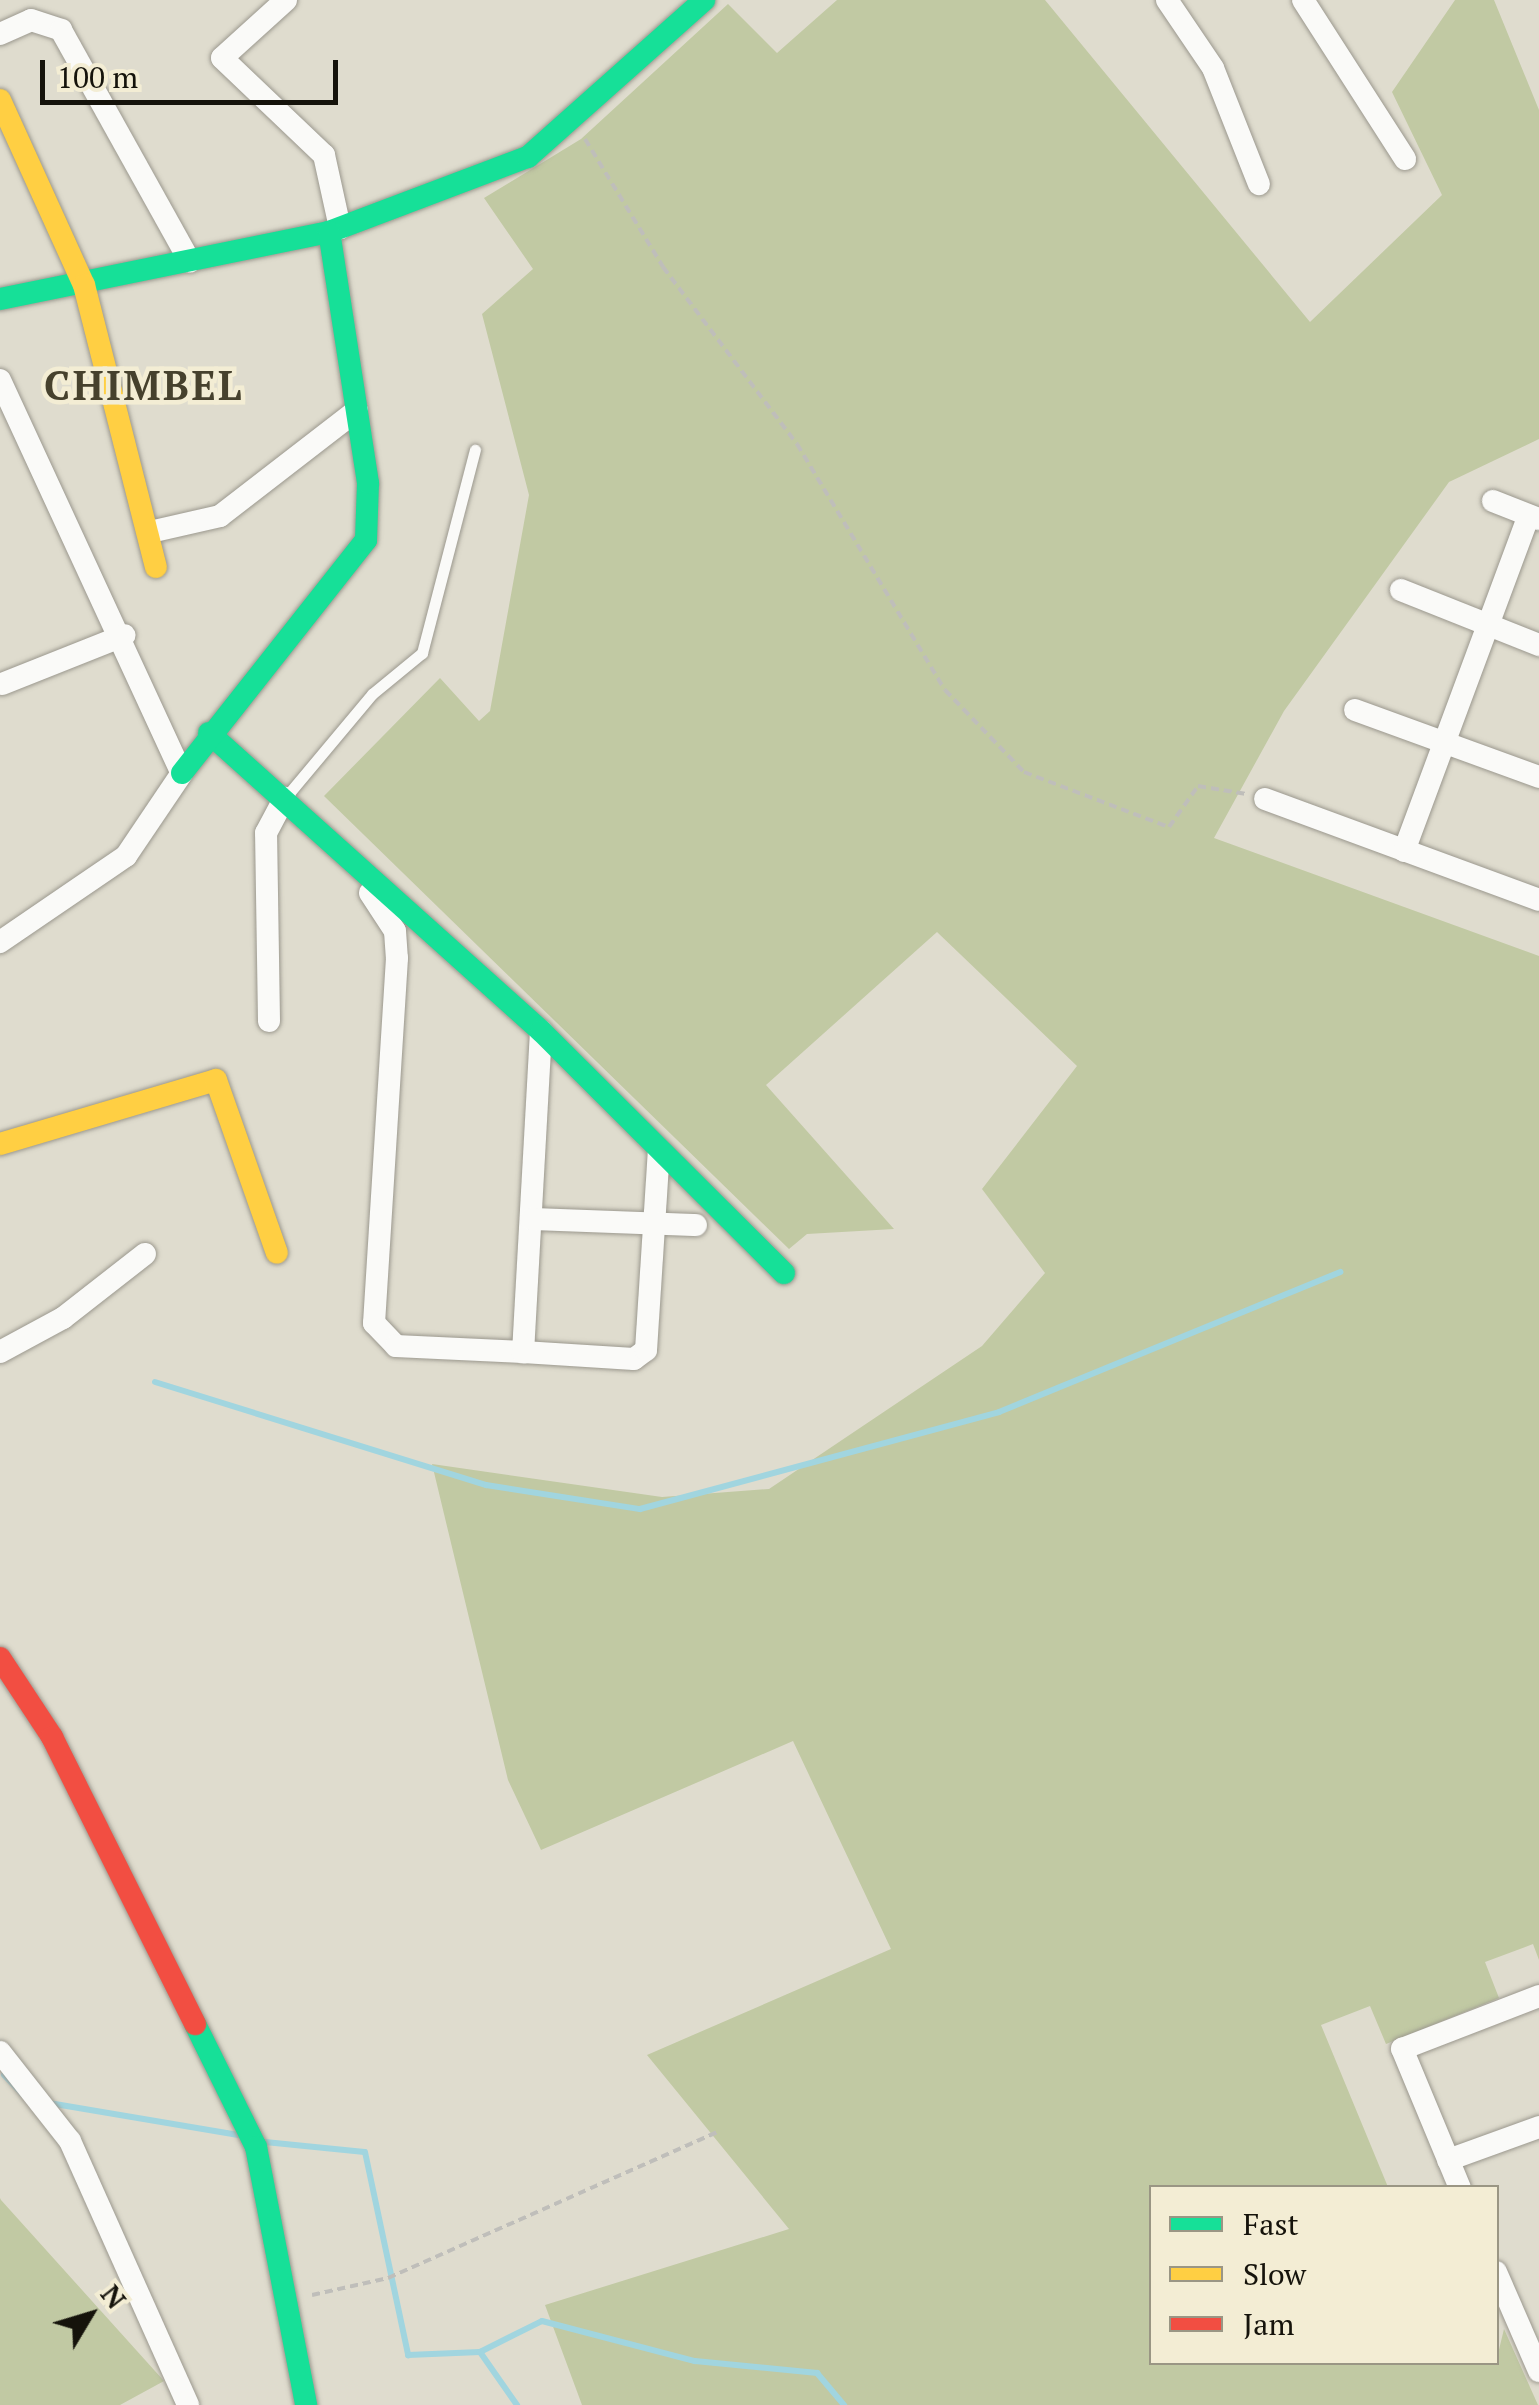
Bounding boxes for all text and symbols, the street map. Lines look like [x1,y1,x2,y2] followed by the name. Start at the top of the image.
[45,40,342,102] scale bar
[57,57,138,97] text: 100 m
[44,361,244,409] district label: CHIMBEL
[1149,2185,1499,2365] legend
[1243,2204,1299,2244] text: Fast
[1243,2254,1306,2294] text: Slow
[40,2265,140,2365] north arrow
[93,2276,135,2316] text: N
[1243,2304,1294,2344] text: Jam

